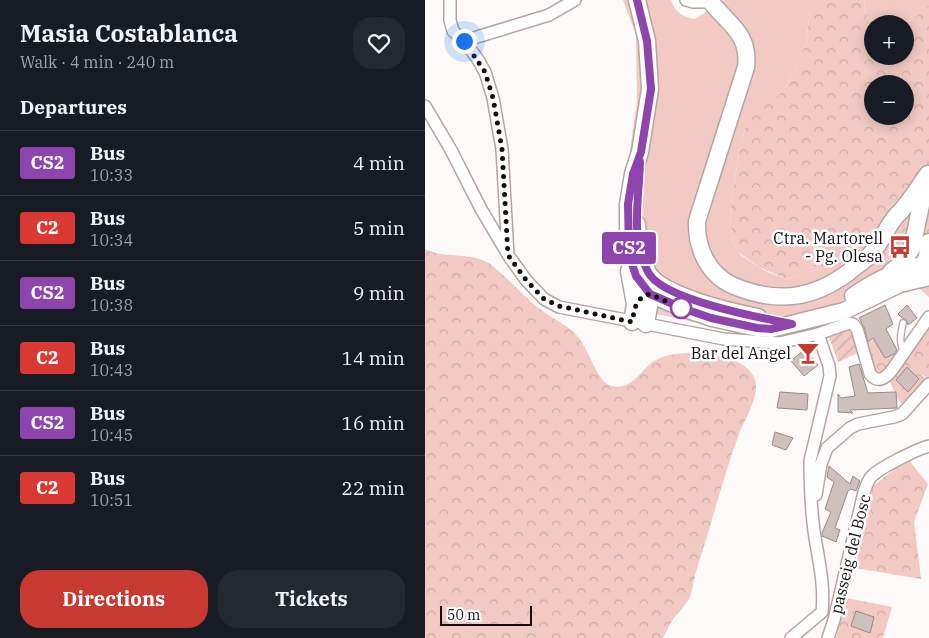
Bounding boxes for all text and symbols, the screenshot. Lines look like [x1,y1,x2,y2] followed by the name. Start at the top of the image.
[864,15,914,125] map controls
[864,15,914,65] button: +
[20,17,238,49] text: Masia Costablanca
[353,17,405,69] button: heart
[452,29,477,54] your location
[20,52,174,72] text: Walk · 4 min · 240 m
[864,75,914,125] button: −
[20,95,127,119] text: Departures
[90,141,125,165] text: Bus
[30,151,65,174] text: CS2
[353,151,405,175] text: 4 min
[90,165,133,185] text: 10:33
[90,206,125,230] text: Bus
[36,216,59,239] text: C2
[353,216,405,240] text: 5 min
[773,228,883,266] place label: Ctra. Martorell - Pg. Olesa
[90,230,133,250] text: 10:34
[600,232,658,264] line badge: CS2
[887,234,913,260] bus stop icon: Ctra. Martorell - Pg. Olesa
[612,236,646,259] text: CS2
[90,271,125,295] text: Bus
[30,281,65,304] text: CS2
[353,281,405,305] text: 9 min
[90,295,133,315] text: 10:38
[670,297,692,319] unlabelled marker
[90,336,125,360] text: Bus
[795,340,821,366] bar icon: Bar del Angel
[691,343,791,363] place label: Bar del Angel
[36,346,59,369] text: C2
[342,346,405,370] text: 14 min
[90,360,133,380] text: 10:43
[90,401,125,425] text: Bus
[30,411,65,434] text: CS2
[342,411,405,435] text: 16 min
[90,425,133,445] text: 10:45
[90,466,125,490] text: Bus
[36,476,59,499] text: C2
[342,476,405,500] text: 22 min
[90,490,133,510] text: 10:51
[825,492,875,616] street label: passeig del Bosc
[20,570,208,628] button: Directions
[218,570,405,628] button: Tickets
[440,603,533,626] scale bar
[447,606,480,624] text: 50 m

